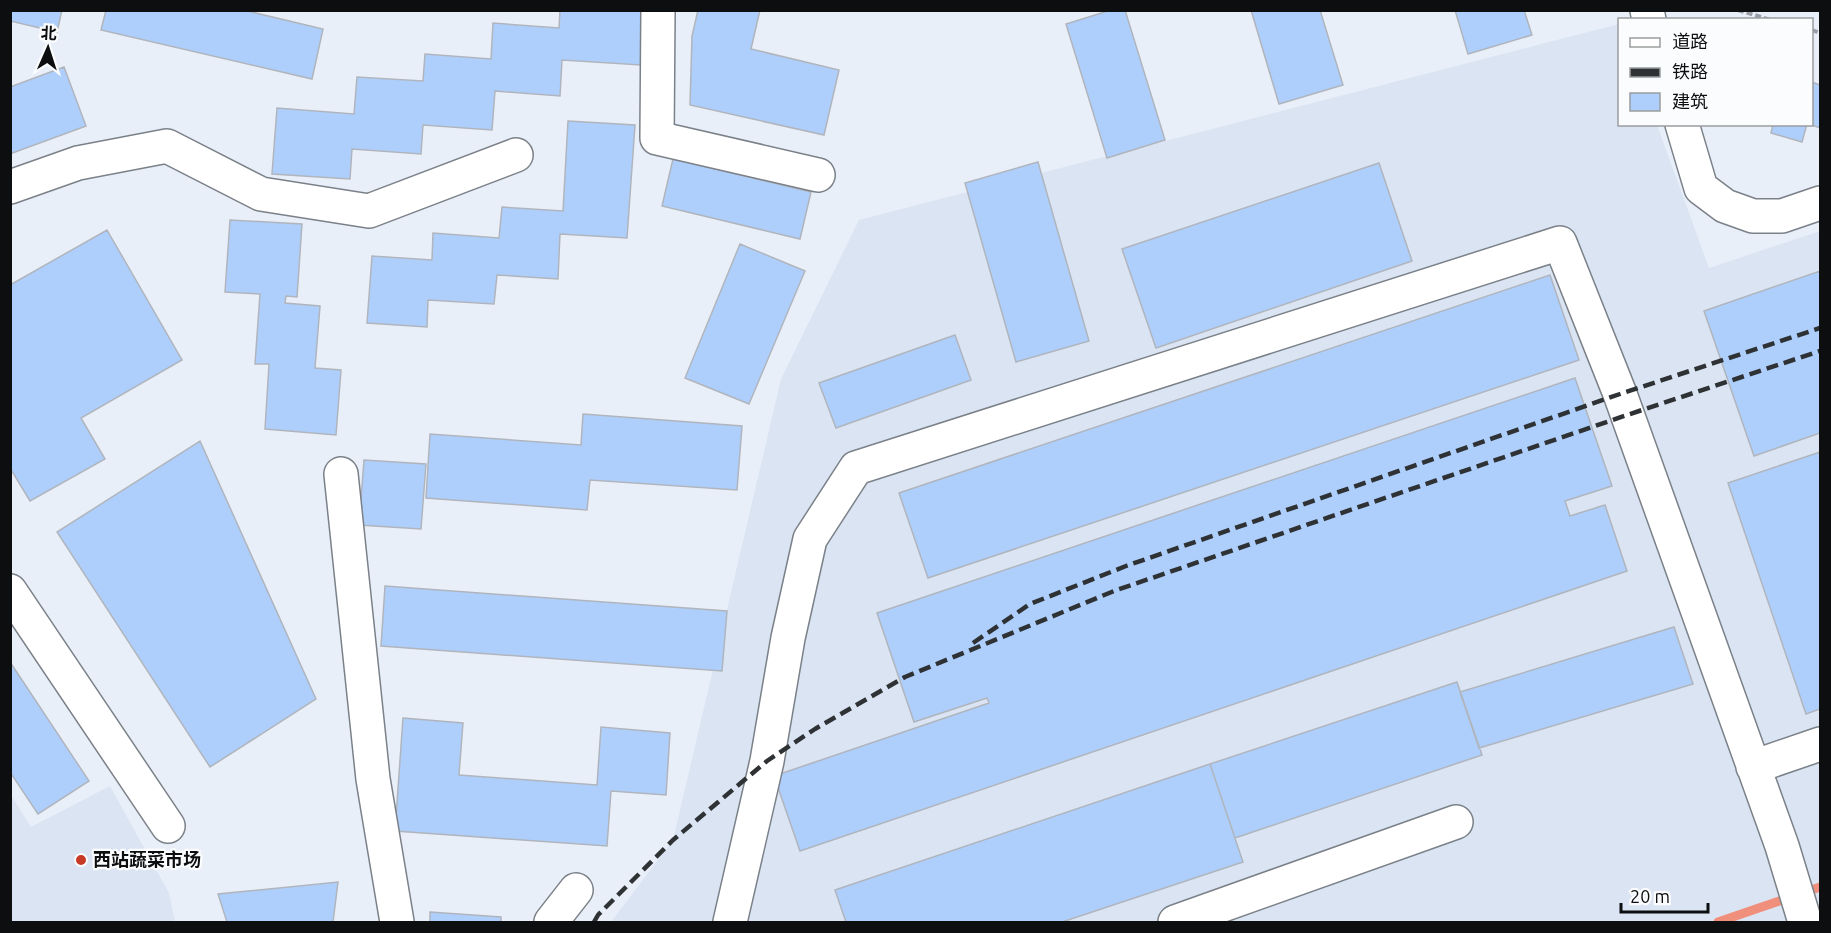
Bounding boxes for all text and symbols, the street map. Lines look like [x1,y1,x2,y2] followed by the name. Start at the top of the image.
[18,18,78,78] north arrow
[1618,18,1813,126] legend
[40,24,57,42] text: 北
[1672,31,1708,51] text: 道路
[1672,61,1708,81] text: 铁路
[1672,91,1708,111] text: 建筑
[93,849,201,869] place label: 西站蔬菜市场
[74,853,88,867] marker: 西站蔬菜市场
[1621,876,1708,914] scale bar
[1630,886,1670,906] text: 20 m

